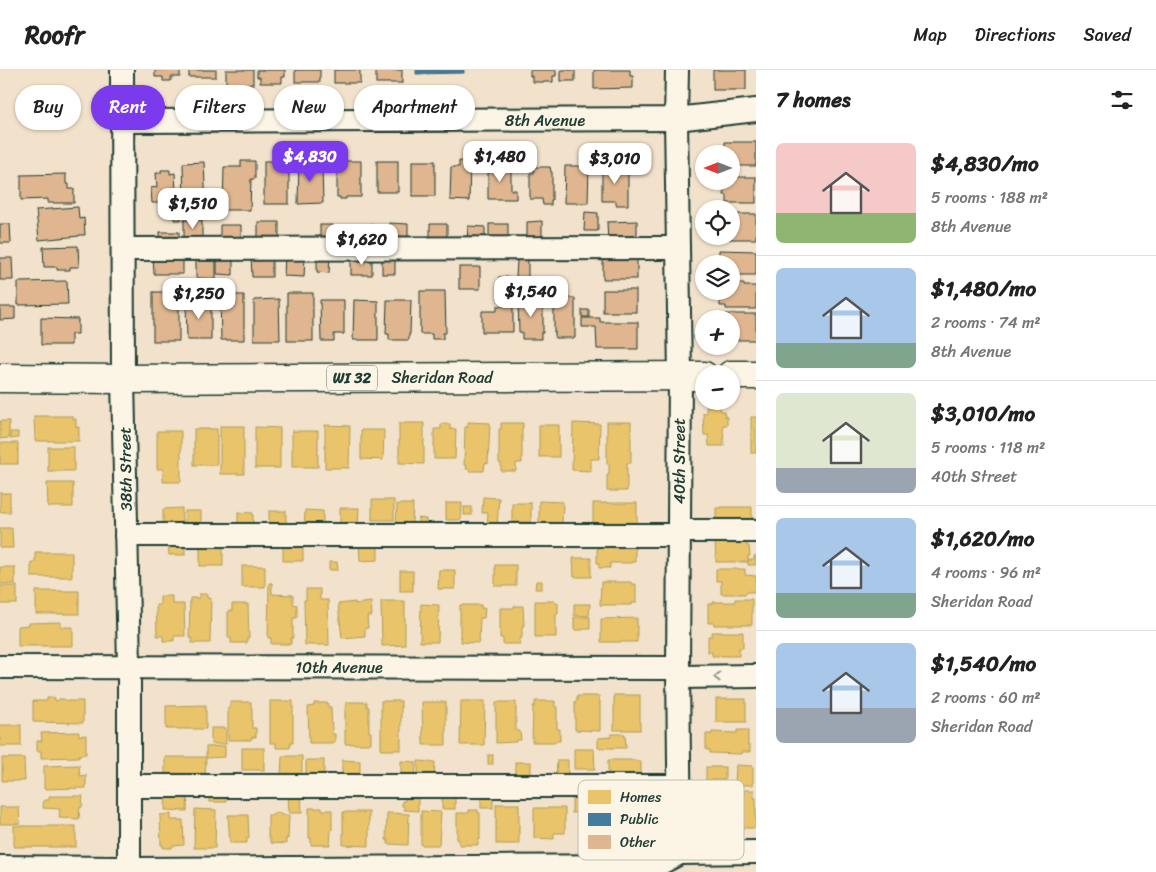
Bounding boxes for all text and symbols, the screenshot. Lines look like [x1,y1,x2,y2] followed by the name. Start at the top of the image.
[25,14,84,56] text: Roofr
[914,19,947,51] text: Map
[975,19,1056,51] text: Directions
[1084,19,1131,51] text: Saved
[776,81,851,119] text: 7 homes
[15,85,81,130] chip: Buy
[91,85,165,130] chip: Rent
[175,85,264,130] chip: Filters
[274,85,344,130] chip: New
[354,85,475,130] chip: Apartment
[1108,86,1136,114] icon: filters
[505,106,585,135] street label: 8th Avenue
[269,140,351,183] pin: $4,830
[459,140,541,183] pin: $1,480
[283,142,337,171] text: $4,830
[474,142,526,171] text: $1,480
[574,142,656,185] pin: $3,010
[590,144,640,173] text: $3,010
[695,145,740,190] north arrow
[695,145,740,410] map controls
[931,145,1039,183] text: $4,830/mo
[816,163,876,223] icon: home
[931,183,1048,212] text: 5 rooms · 188 m²
[152,188,234,230] pin: $1,510
[169,189,217,218] text: $1,510
[695,200,740,245] button: locate
[931,212,1011,241] text: 8th Avenue
[321,224,403,266] pin: $1,620
[337,225,387,254] text: $1,620
[695,255,740,300] button: layers
[931,270,1036,308] text: $1,480/mo
[490,276,572,318] pin: $1,540
[505,277,557,306] text: $1,540
[158,278,240,320] pin: $1,250
[173,279,225,308] text: $1,250
[816,288,876,348] icon: home
[931,308,1041,337] text: 2 rooms · 74 m²
[695,310,740,355] button: +
[931,337,1011,366] text: 8th Avenue
[391,363,494,392] street label: Sheridan Road
[695,365,740,410] button: −
[327,366,377,390] road number: WI 32
[931,395,1035,433] text: $3,010/mo
[816,413,876,473] icon: home
[665,418,694,504] street label: 40th Street
[110,427,141,511] street label: 38th Street
[931,433,1045,462] text: 5 rooms · 118 m²
[931,462,1017,491] text: 40th Street
[931,520,1034,558] text: $1,620/mo
[816,538,876,598] icon: home
[931,558,1041,587] text: 4 rooms · 96 m²
[931,587,1032,616] text: Sheridan Road
[931,645,1036,683] text: $1,540/mo
[295,653,383,682] street label: 10th Avenue
[816,663,876,723] icon: home
[713,672,720,682] one-way arrow
[931,683,1041,712] text: 2 rooms · 60 m²
[931,712,1032,741] text: Sheridan Road
[578,780,744,860] legend
[620,785,662,810] text: Homes
[620,807,659,832] text: Public
[620,830,657,855] text: Other

